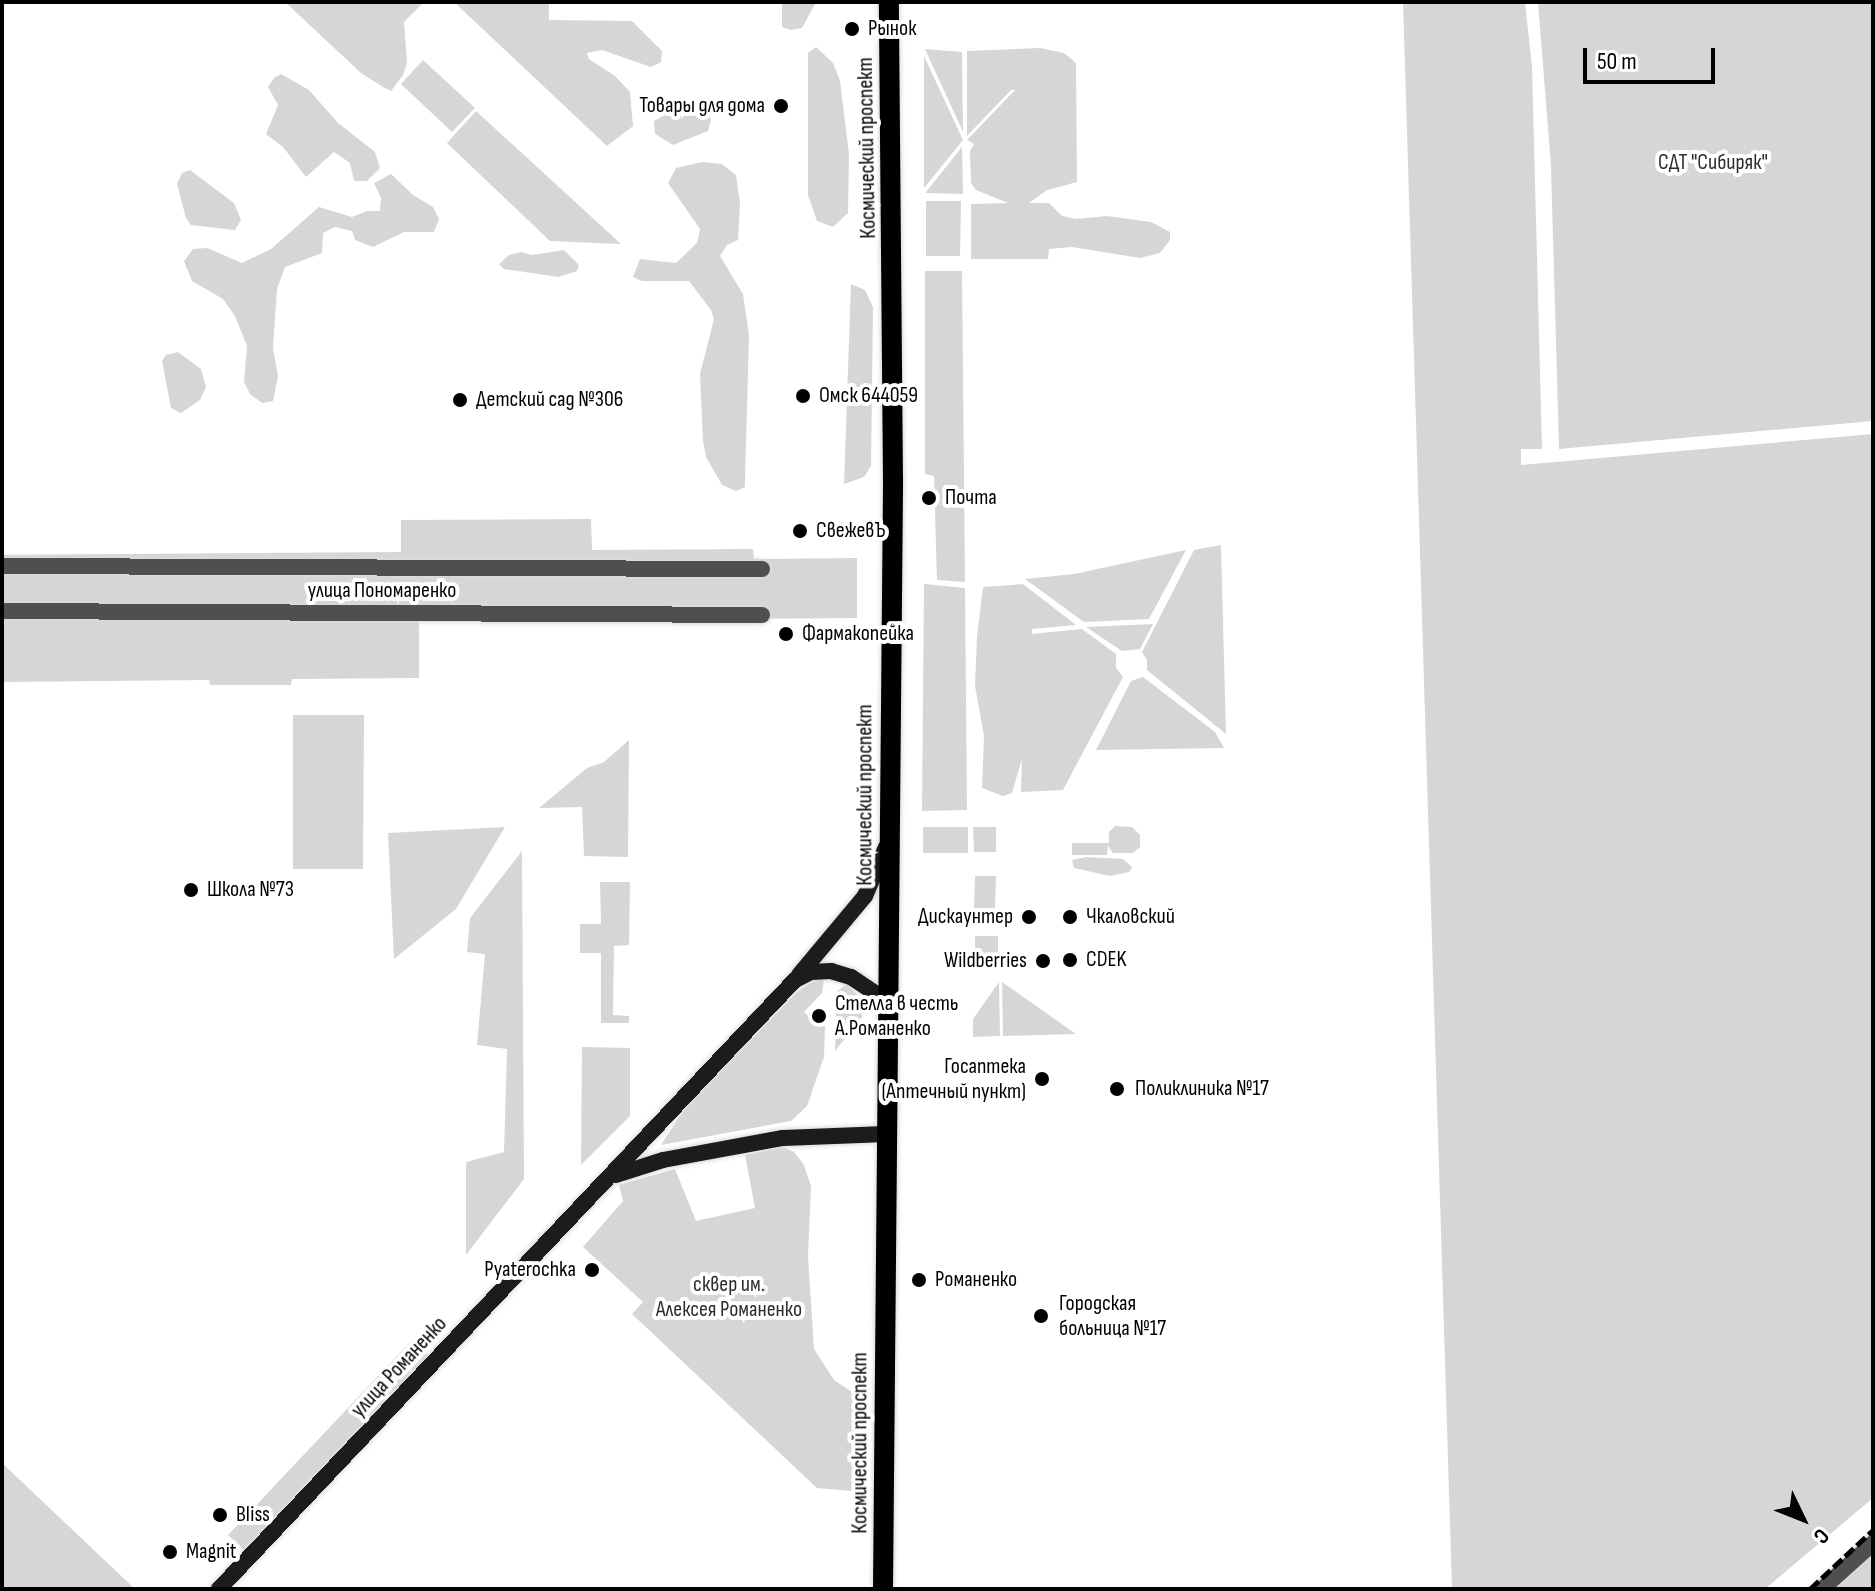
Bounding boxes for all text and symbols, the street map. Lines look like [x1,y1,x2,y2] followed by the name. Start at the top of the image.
[868,16,916,42] place label: Рынок
[843,20,861,38] marker: Рынок
[1587,32,1719,82] scale bar
[1597,47,1637,76] text: 50 m
[852,57,882,239] street label: Космический проспект
[639,93,765,119] place label: Товары для дома
[772,97,790,115] marker: Товары для дома
[1658,150,1768,176] park label: СДТ "Сибиряк"
[819,383,918,409] place label: Омск 644059
[476,387,623,413] place label: Детский сад №306
[794,387,812,405] marker: Омск 644059
[451,391,469,409] marker: Детский сад №306
[945,485,997,511] place label: Почта
[920,489,938,507] marker: Почта
[816,518,886,544] place label: СвежевЪ
[791,522,809,540] marker: СвежевЪ
[308,578,456,604] street label: улица Пономаренко
[802,621,914,647] place label: Фармакопейка
[777,625,795,643] marker: Фармакопейка
[852,704,878,886] street label: Космический проспект
[207,877,294,903] place label: Школа №73
[182,881,200,899] marker: Школа №73
[918,904,1013,930] place label: Дискаунтер
[1086,904,1175,930] place label: Чкаловский
[1020,908,1038,926] marker: Дискаунтер
[1061,908,1079,926] marker: Чкаловский
[1086,947,1127,973] place label: CDEK
[944,948,1027,974] place label: Wildberries
[1061,951,1079,969] marker: CDEK
[1034,952,1052,970] marker: Wildberries
[835,990,959,1042] place label: Стелла в честь А.Романенко
[810,1007,828,1025] marker: Стелла в честь А.Романенко
[881,1053,1026,1104] place label: Госаптека (Аптечный пункт)
[1033,1070,1051,1088] marker: Госаптека (Аптечный пункт)
[1135,1076,1269,1102] place label: Поликлиника №17
[1106,1078,1128,1100] marker: Поликлиника №17
[484,1257,576,1283] place label: Pyaterochka
[583,1261,601,1279] marker: Pyaterochka
[935,1267,1017,1293] place label: Романенко
[656,1271,802,1322] park label: сквер им. Алексея Романенко
[910,1271,928,1289] marker: Романенко
[1059,1290,1166,1342] place label: Городская больница №17
[1030,1305,1052,1327] marker: Городская больница №17
[346,1311,452,1423] street label: улица Романенко
[847,1352,873,1534] street label: Космический проспект
[1763,1479,1843,1559] north arrow
[236,1502,270,1528] place label: Bliss
[211,1506,229,1524] marker: Bliss
[1807,1522,1835,1549] text: С
[186,1539,237,1565] place label: Magnit
[161,1543,179,1561] marker: Magnit

